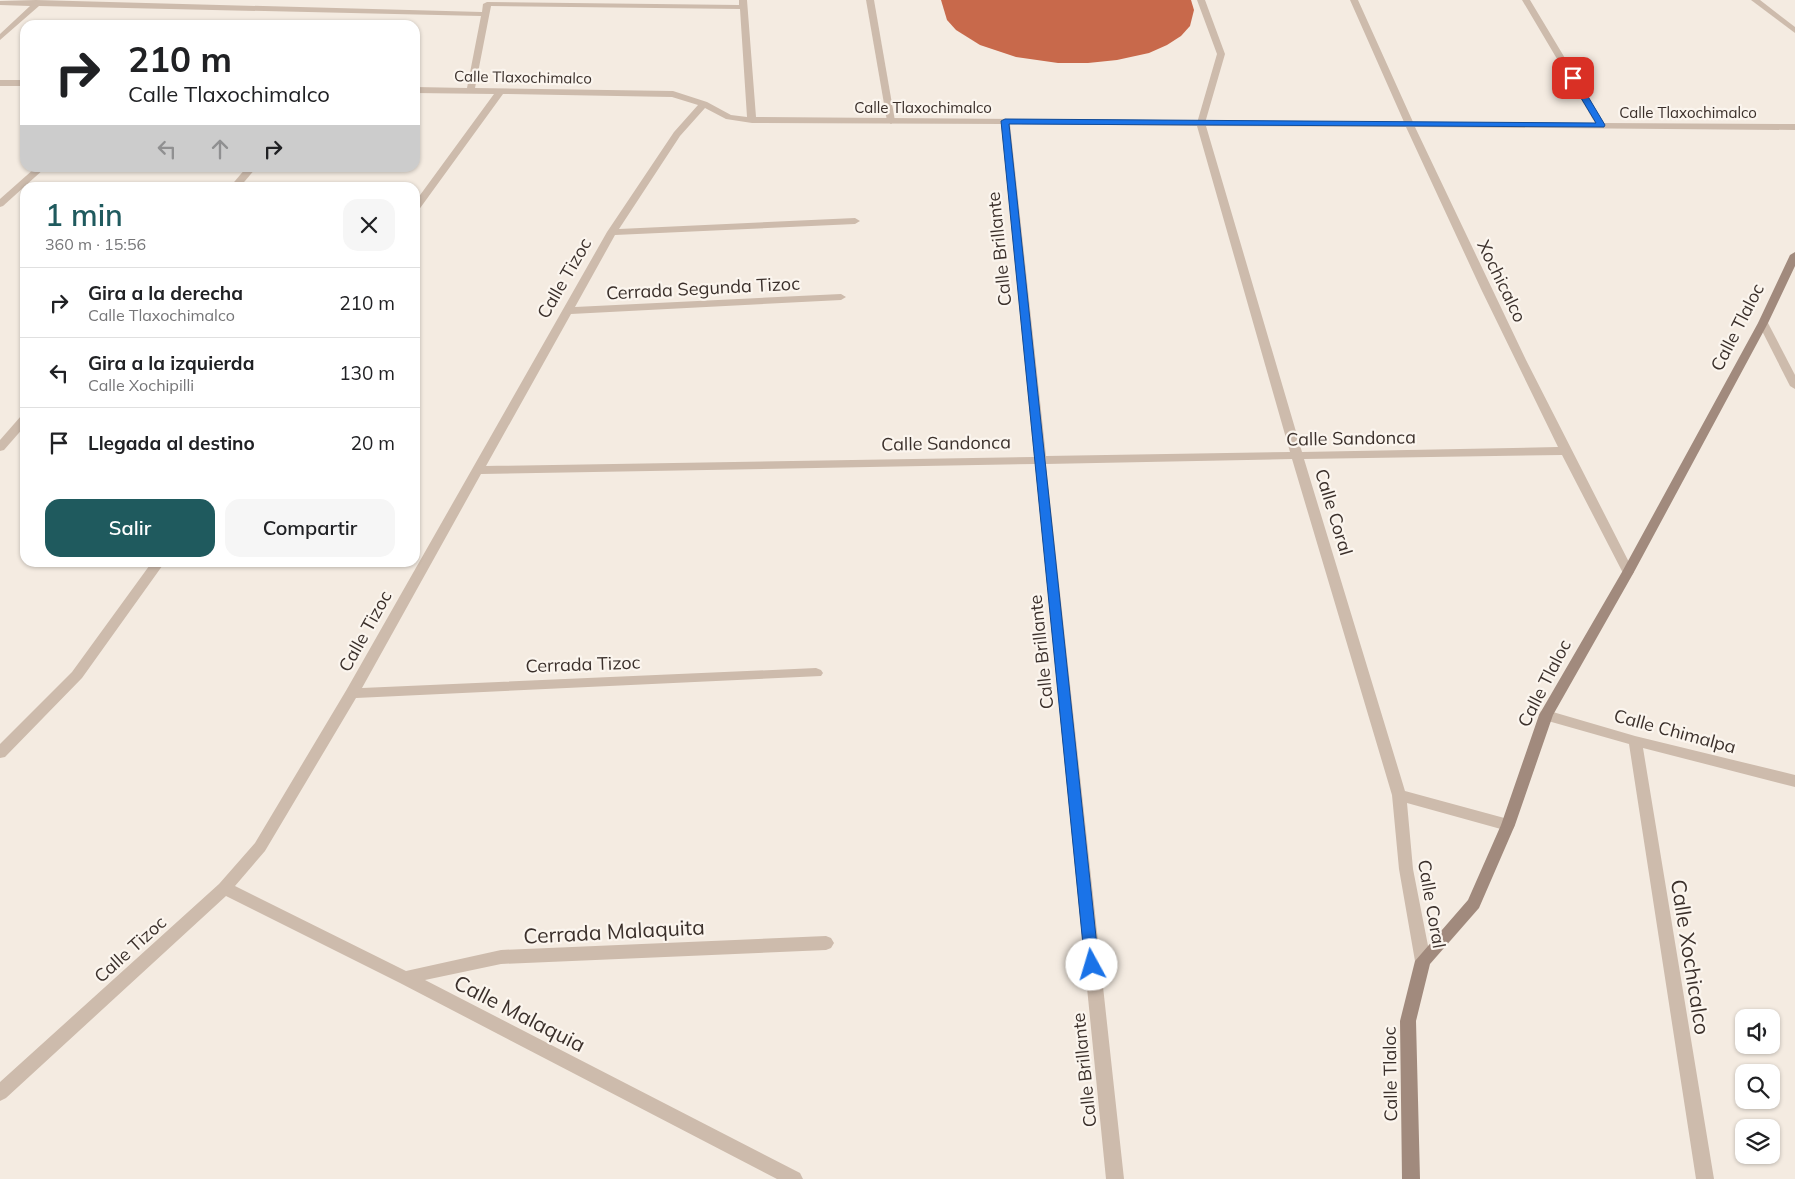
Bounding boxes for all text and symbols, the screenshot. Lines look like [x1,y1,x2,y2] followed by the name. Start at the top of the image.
[128,37,232,81] text: 210 m
[45,40,110,105] icon: right
[1552,57,1594,99] pin
[1559,64,1587,92] icon: arrive
[454,66,592,88] street label: Calle Tlaxochimalco
[128,80,330,108] text: Calle Tlaxochimalco
[854,98,992,117] street label: Calle Tlaxochimalco
[1619,103,1757,122] street label: Calle Tlaxochimalco
[153,135,181,163] icon: left
[206,135,234,163] icon: ahead
[259,135,287,163] icon: right
[982,191,1016,307] street label: Calle Brillante
[45,196,123,234] text: 1 min
[343,199,395,251] button: close
[532,233,596,322] street label: Calle Tizoc
[45,234,146,254] text: 360 m · 15:56
[1472,236,1532,326] street label: Xochicalco
[605,271,801,305] street label: Cerrada Segunda Tizoc
[1705,279,1769,375] street label: Calle Tlaloc
[88,281,243,305] text: Gira a la derecha
[45,289,73,317] icon: right
[339,291,395,315] text: 210 m
[88,305,235,325] text: Calle Tlaxochimalco
[88,351,254,375] text: Gira a la izquierda
[45,359,73,387] icon: left
[339,361,395,385] text: 130 m
[88,375,194,395] text: Calle Xochipilli
[1286,425,1416,451] street label: Calle Sandonca
[45,429,73,457] icon: arrive
[881,430,1011,456] street label: Calle Sandonca
[88,431,255,455] text: Llegada al destino
[351,431,395,455] text: 20 m
[1310,466,1358,558] street label: Calle Coral
[45,499,215,557] button: Salir
[225,499,395,557] button: Compartir
[333,586,397,676] street label: Calle Tizoc
[1024,594,1058,710] street label: Calle Brillante
[1512,635,1576,731] street label: Calle Tlaloc
[525,650,641,678] street label: Cerrada Tizoc
[1611,704,1739,758] street label: Calle Chimalpa
[1413,858,1451,950] street label: Calle Coral
[1666,878,1716,1036] street label: Calle Xochicalco
[89,910,171,987] street label: Calle Tizoc
[523,913,705,949] street label: Cerrada Malaquita
[1065,938,1117,990] position arrow
[450,969,590,1057] street label: Calle Malaquia
[1735,1009,1780,1164] map controls
[1735,1009,1780,1054] button: sound
[1067,1012,1101,1128] street label: Calle Brillante
[1378,1026,1402,1122] street label: Calle Tlaloc
[1735,1064,1780,1109] button: search
[1735,1119,1780,1164] button: layers

